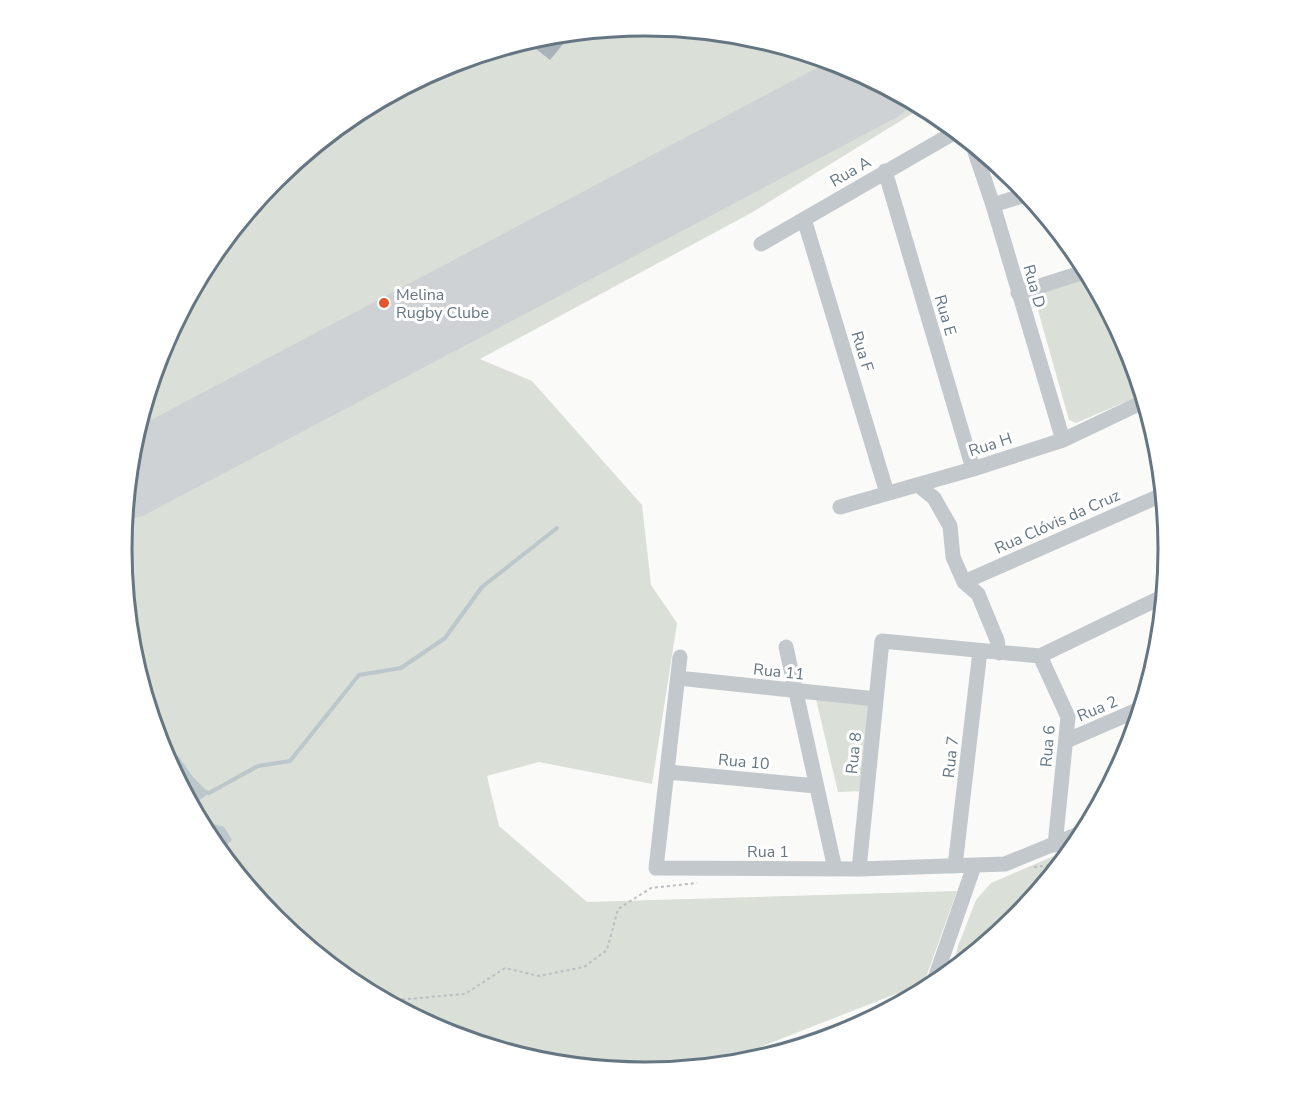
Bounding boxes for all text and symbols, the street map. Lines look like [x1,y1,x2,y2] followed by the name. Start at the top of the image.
[826,151,875,192] street label: Rua A
[1017,262,1051,311] street label: Rua D
[396,284,489,324] place label: Melina Rugby Clube
[929,292,961,338] street label: Rua E
[377,296,391,310] marker: Melina Rugby Clube
[846,328,879,374] street label: Rua F
[966,428,1015,462] street label: Rua H
[991,484,1124,559] street label: Rua Clóvis da Cruz
[752,658,806,686] street label: Rua 11
[1074,691,1121,727] street label: Rua 2
[1035,724,1061,768] street label: Rua 6
[841,731,867,775] street label: Rua 8
[938,735,964,779] street label: Rua 7
[717,749,771,775] street label: Rua 10
[747,841,789,863] street label: Rua 1

